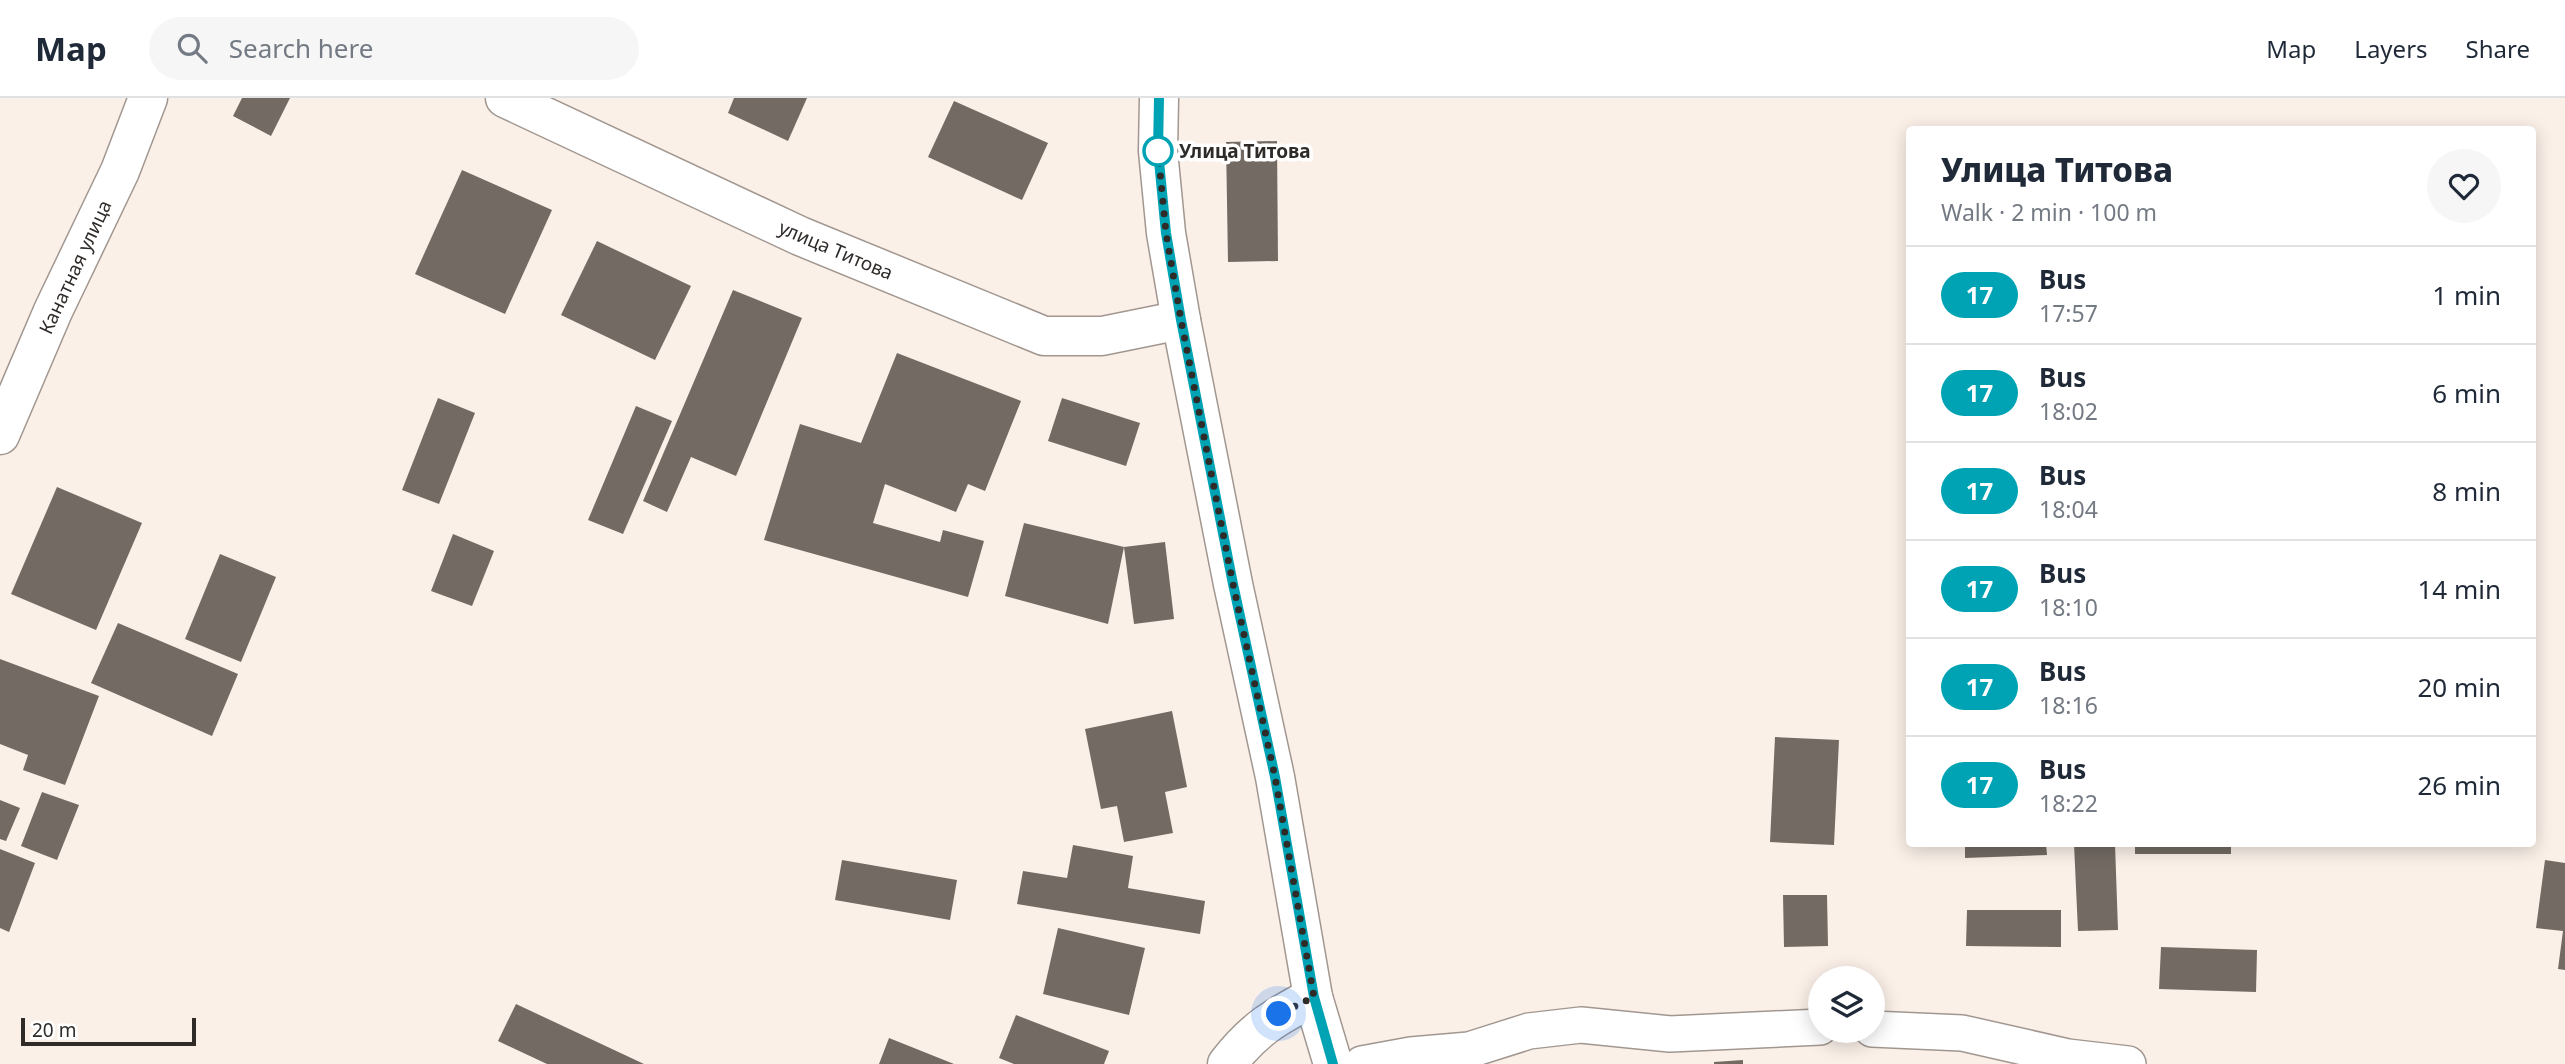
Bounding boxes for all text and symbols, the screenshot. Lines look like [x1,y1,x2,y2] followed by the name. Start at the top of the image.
[149,17,639,80] search box
[35,26,107,71] text: Map
[173,29,211,67] icon: search
[229,30,373,66] text: Search here
[2266,32,2316,65] text: Map
[2354,32,2428,65] text: Layers
[2466,32,2530,65] text: Share
[1143,136,1173,166] marker: Улица Титова
[1179,138,1311,164] place label: Улица Титова
[1941,147,2173,192] text: Улица Титова
[2427,149,2501,223] button: heart
[33,196,117,338] street label: Канатная улица
[1941,196,2157,228] text: Walk · 2 min · 100 m
[775,214,897,286] street label: улица Титова
[2039,261,2086,297] text: Bus
[2432,277,2501,313] text: 1 min
[1966,278,1993,311] text: 17
[2039,297,2098,329] text: 17:57
[2039,359,2086,395] text: Bus
[2432,375,2501,411] text: 6 min
[1966,376,1993,409] text: 17
[2039,395,2098,427] text: 18:02
[2039,457,2086,493] text: Bus
[2432,473,2501,509] text: 8 min
[1966,474,1993,507] text: 17
[2039,493,2098,525] text: 18:04
[2039,555,2086,591] text: Bus
[2417,571,2501,607] text: 14 min
[1966,572,1993,605] text: 17
[2039,591,2098,623] text: 18:10
[2039,653,2086,689] text: Bus
[2417,669,2501,705] text: 20 min
[1966,670,1993,703] text: 17
[2039,689,2098,721] text: 18:16
[2039,751,2086,787] text: Bus
[2417,767,2501,803] text: 26 min
[1966,768,1993,801] text: 17
[2039,787,2098,819] text: 18:22
[1808,966,1885,1043] map controls
[1808,966,1885,1043] button: layers
[1261,996,1296,1031] your location
[21,1015,196,1047] scale bar
[32,1017,76,1043] text: 20 m

